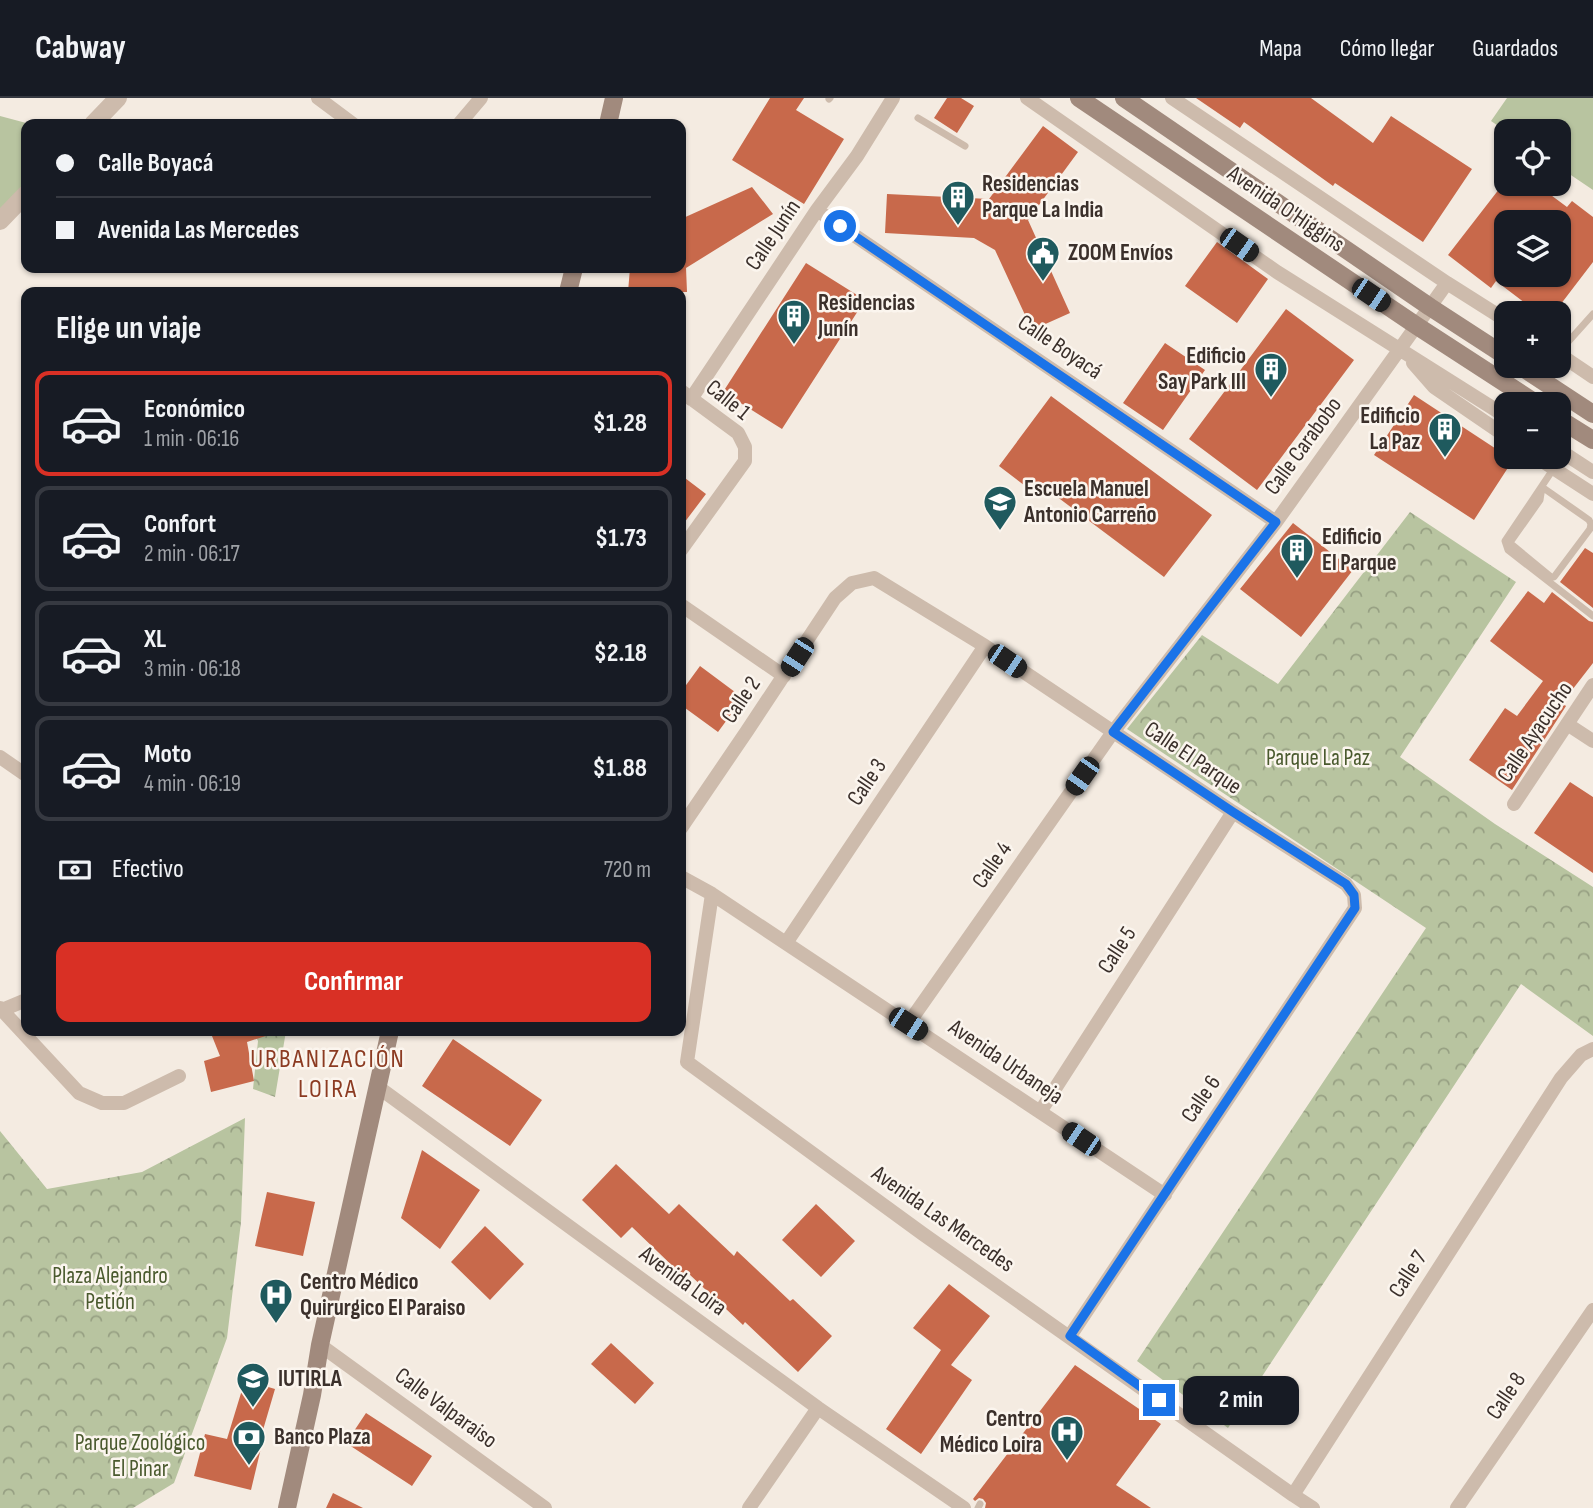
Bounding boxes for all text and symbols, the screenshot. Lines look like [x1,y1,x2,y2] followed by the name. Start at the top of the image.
[35,28,126,68] text: Cabway
[1259,34,1302,63] text: Mapa
[1340,34,1434,63] text: Cómo llegar
[1472,34,1558,63] text: Guardados
[1494,119,1571,469] map controls
[1494,119,1571,196] button: locate
[98,148,213,179] text: Calle Boyacá
[1221,159,1350,258] street label: Avenida O'Higgins
[982,170,1104,224] place label: Residencias Parque La India
[939,178,977,227] building icon: Residencias Parque La India
[739,194,807,276] street label: Calle Junín
[824,210,856,242] route start
[1494,210,1571,287] button: layers
[98,215,299,246] text: Avenida Las Mercedes
[1216,224,1263,266] car
[1024,234,1062,283] public building icon: ZOOM Envíos
[1068,239,1173,267] place label: ZOOM Envíos
[1348,275,1395,315] car
[817,289,915,343] place label: Residencias Junín
[775,297,813,346] building icon: Residencias Junín
[1494,301,1571,378] button: +
[56,309,201,348] text: Elige un viaje
[1012,309,1108,385] street label: Calle Boyacá
[1158,342,1246,396] place label: Edificio Say Park III
[1252,350,1290,399] building icon: Edificio Say Park III
[700,374,756,426] street label: Calle 1
[60,392,123,455] icon: car
[1258,392,1348,500] street label: Calle Carabobo
[1494,392,1571,469] button: −
[144,394,245,425] text: Económico
[1360,402,1420,456] place label: Edificio La Paz
[593,408,647,439] text: $1.28
[1426,410,1464,459] building icon: Edificio La Paz
[144,425,239,453] text: 1 min · 06:16
[1023,475,1157,529] place label: Escuela Manuel Antonio Carreño
[981,483,1019,532] school or university icon: Escuela Manuel Antonio Carreño
[60,507,123,570] icon: car
[144,509,216,540] text: Confort
[595,523,647,554] text: $1.73
[1322,523,1397,577] place label: Edificio El Parque
[1278,531,1316,580] building icon: Edificio El Parque
[144,540,240,568] text: 2 min · 06:17
[60,622,123,685] icon: car
[144,624,166,655] text: XL
[777,634,818,680] car
[594,638,647,669] text: $2.18
[984,641,1031,681] car
[144,655,241,683] text: 3 min · 06:18
[715,671,767,729] street label: Calle 2
[1491,676,1579,788] street label: Calle Ayacucho
[1139,715,1247,801] street label: Calle El Parque
[60,737,123,800] icon: car
[144,739,192,770] text: Moto
[1266,744,1370,772] park label: Parque La Paz
[592,753,647,784] text: $1.88
[841,753,893,811] street label: Calle 3
[1062,753,1103,799] car
[144,770,241,798] text: 4 min · 06:19
[966,836,1018,894] street label: Calle 4
[56,851,94,889] icon: cash
[112,854,184,885] text: Efectivo
[604,856,651,884] text: 720 m
[1092,921,1142,979] street label: Calle 5
[56,942,651,1022] button: Confirmar
[885,1004,932,1044] car
[943,1013,1069,1111] street label: Avenida Urbaneja
[250,1044,406,1105] district label: URBANIZACIÓN LOIRA
[1175,1070,1227,1128] street label: Calle 6
[1058,1119,1105,1159] car
[865,1159,1020,1279] street label: Avenida Las Mercedes
[633,1239,732,1322] street label: Avenida Loira
[1383,1245,1433,1303] street label: Calle 7
[52,1262,168,1316] park label: Plaza Alejandro Petión
[300,1268,466,1322] place label: Centro Médico Quirurgico El Paraiso
[257,1276,295,1325] hospital icon: Centro Médico Quirurgico El Paraiso
[234,1360,272,1409] school or university icon: IUTIRLA
[389,1362,503,1454] street label: Calle Valparaiso
[278,1365,343,1393] place label: IUTIRLA
[1480,1367,1532,1425] street label: Calle 8
[1184,1376,1299,1424] callout: 2 min
[1143,1384,1175,1416] route end
[1219,1386,1263,1414] text: 2 min
[940,1405,1042,1459] place label: Centro Médico Loira
[1048,1413,1086,1462] hospital icon: Centro Médico Loira
[230,1418,268,1467] bank icon: Banco Plaza
[274,1423,371,1451] place label: Banco Plaza
[75,1429,205,1483] park label: Parque Zoológico El Pinar

